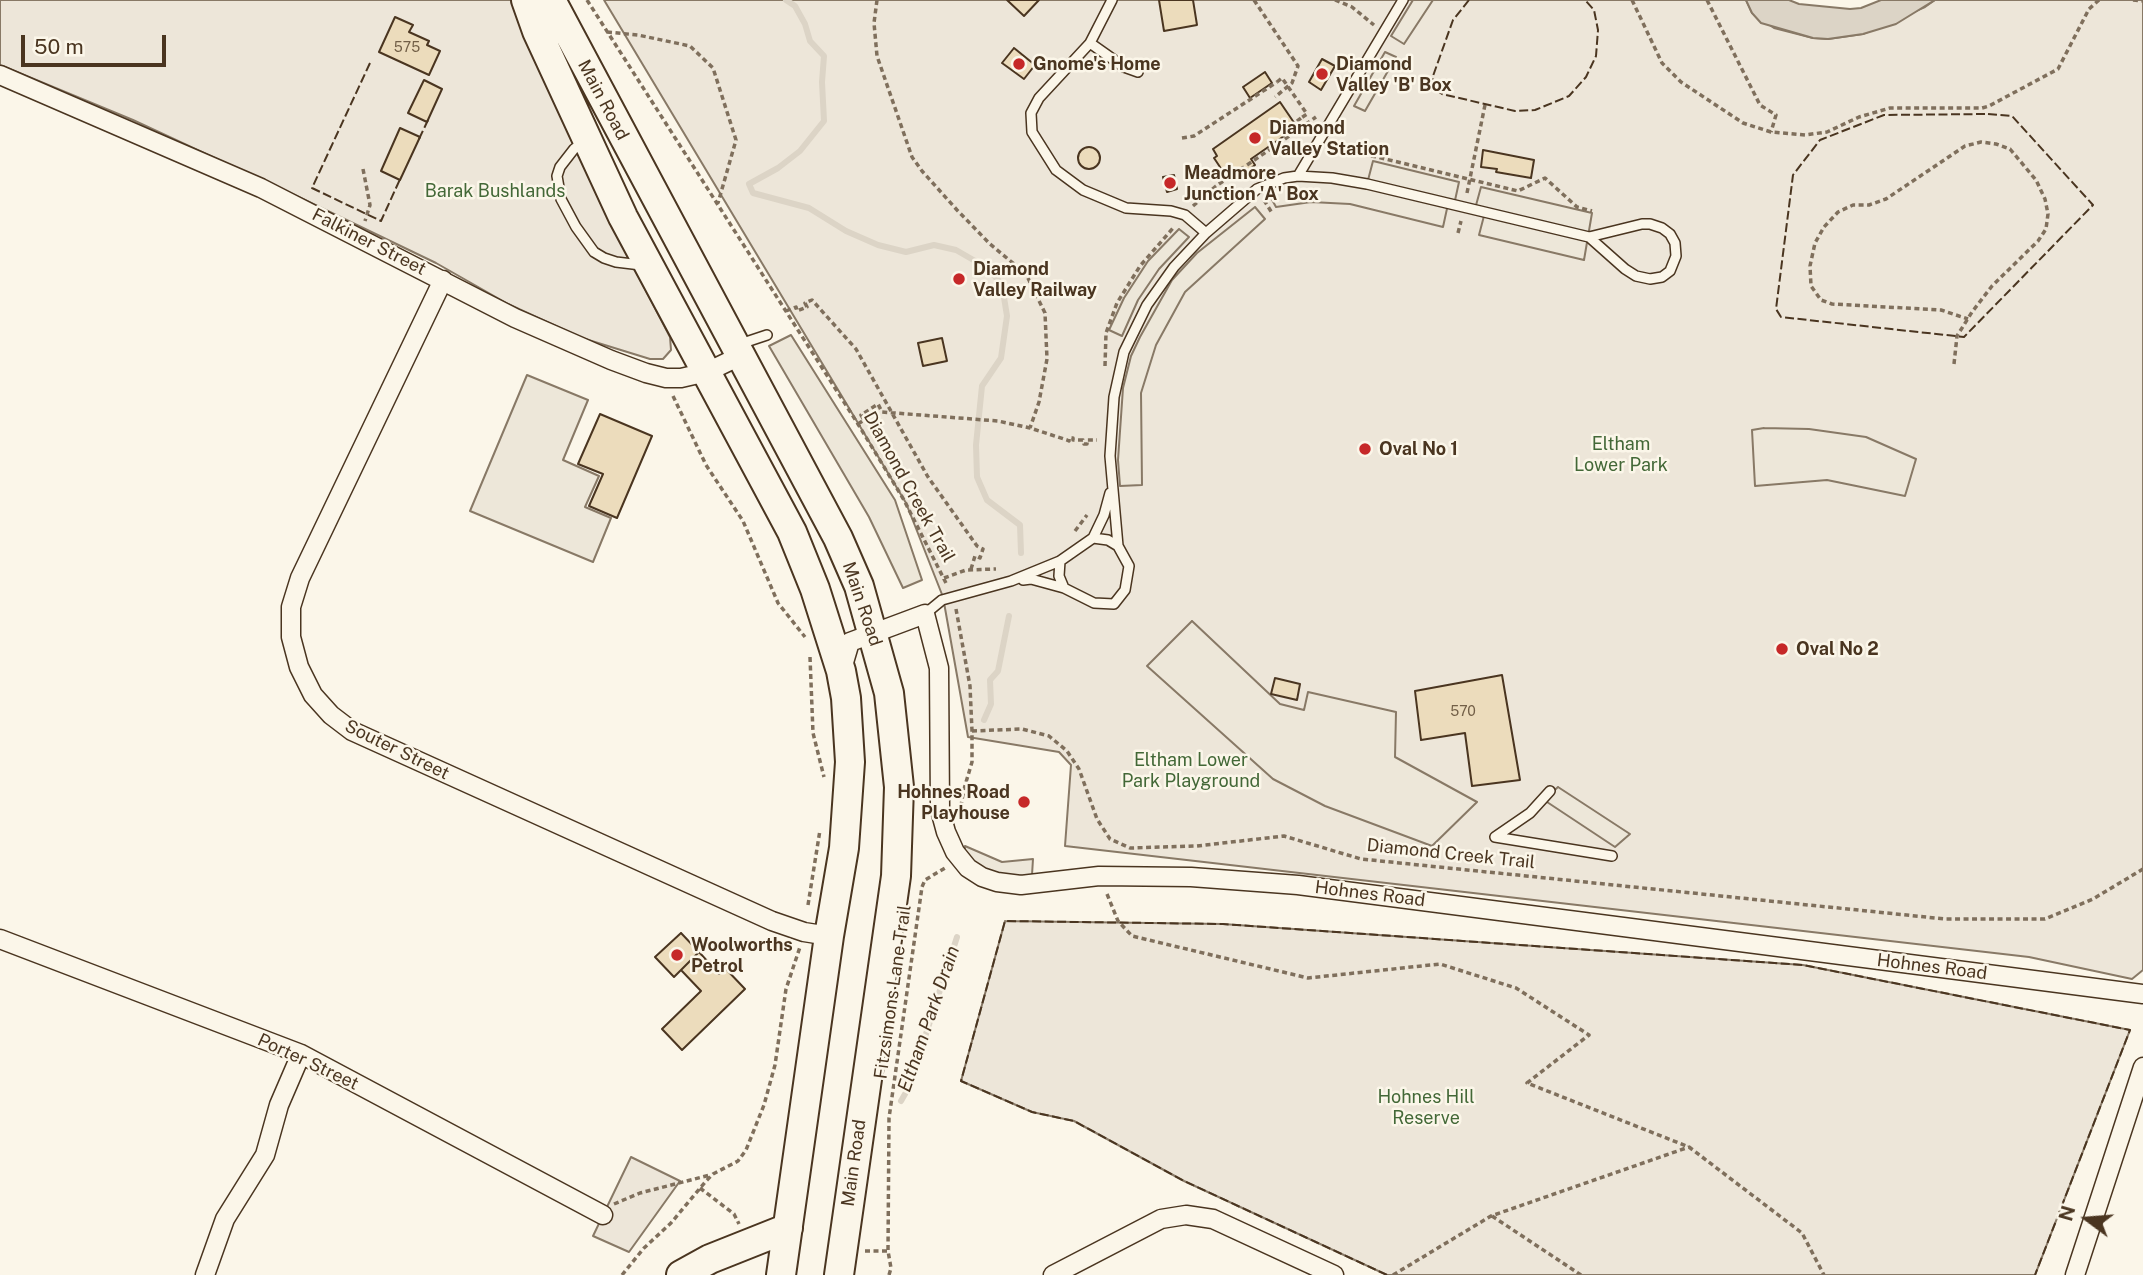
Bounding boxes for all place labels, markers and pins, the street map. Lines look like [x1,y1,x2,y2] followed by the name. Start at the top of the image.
[1033,53,1161,75] place label: Gnome's Home
[1336,53,1452,96] place label: Diamond Valley 'B' Box
[1011,56,1027,72] marker: Gnome's Home
[1314,66,1330,82] marker: Diamond Valley 'B' Box
[1269,117,1389,160] place label: Diamond Valley Station
[1247,130,1263,146] marker: Diamond Valley Station
[1184,162,1319,204] place label: Meadmore Junction 'A' Box
[1162,175,1178,191] marker: Meadmore Junction 'A' Box
[973,258,1097,300] place label: Diamond Valley Railway
[951,271,967,287] marker: Diamond Valley Railway
[1379,438,1458,460] place label: Oval No 1
[1357,441,1373,457] marker: Oval No 1
[1796,638,1879,660] place label: Oval No 2
[1774,641,1790,657] marker: Oval No 2
[897,781,1010,824] place label: Hohnes Road Playhouse
[1016,794,1032,810] marker: Hohnes Road Playhouse
[691,934,793,976] place label: Woolworths Petrol
[669,947,685,963] marker: Woolworths Petrol

